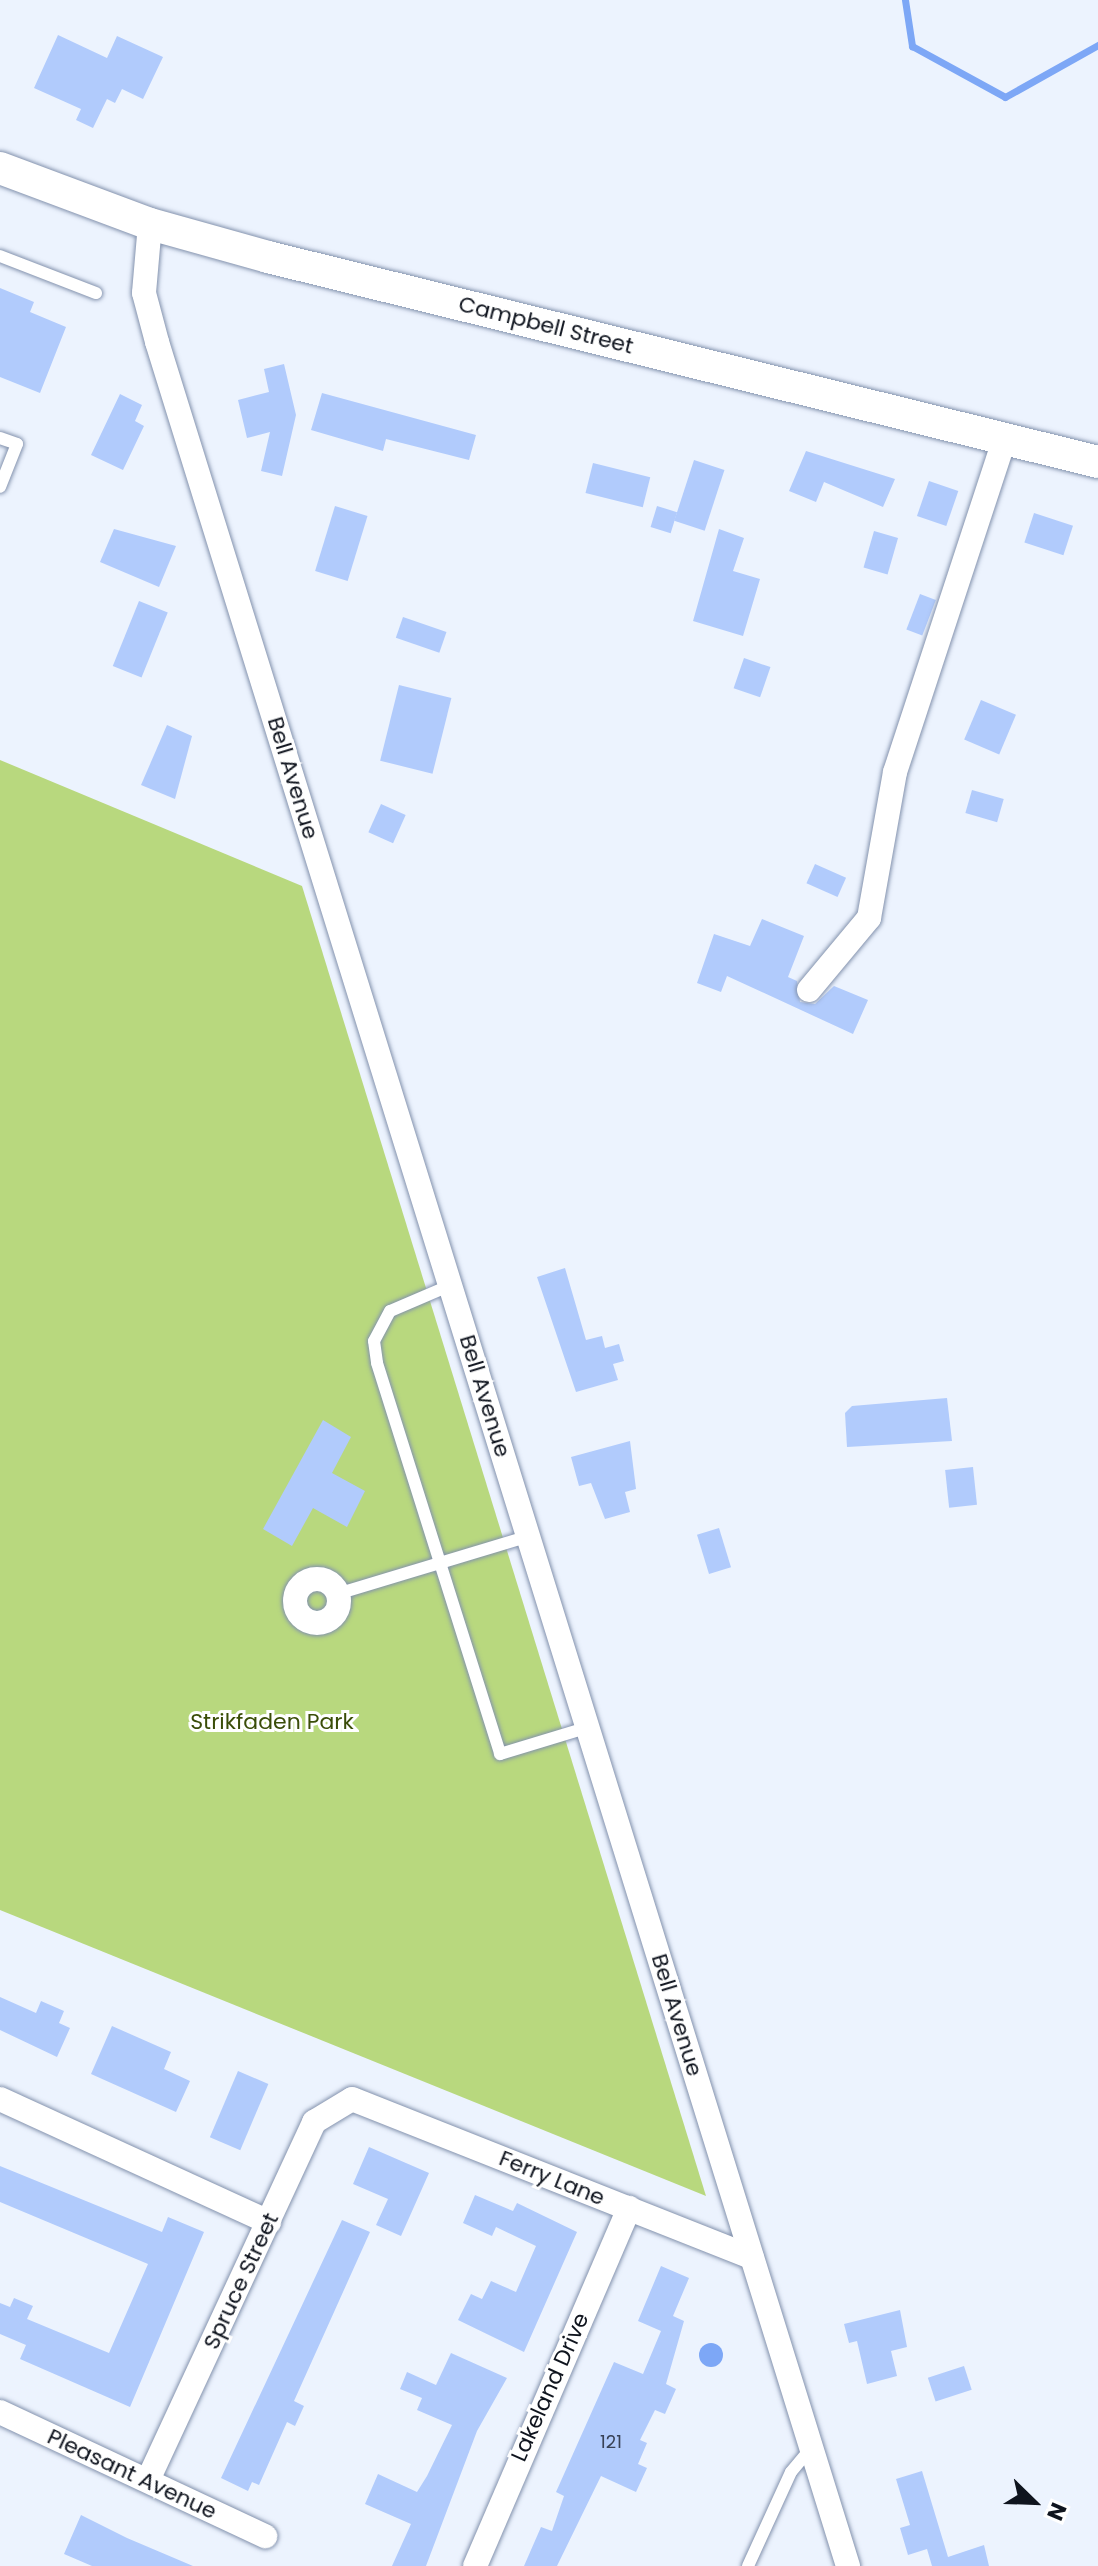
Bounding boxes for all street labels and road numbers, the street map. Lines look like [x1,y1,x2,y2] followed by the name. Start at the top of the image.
[456,291,636,359] street label: Campbell Street
[262,714,324,842] street label: Bell Avenue
[454,1332,516,1460] street label: Bell Avenue
[646,1951,708,2079] street label: Bell Avenue
[495,2145,609,2211] street label: Ferry Lane
[198,2209,284,2353] street label: Spruce Street
[505,2309,595,2465] street label: Lakeland Drive
[43,2423,221,2525] street label: Pleasant Avenue

